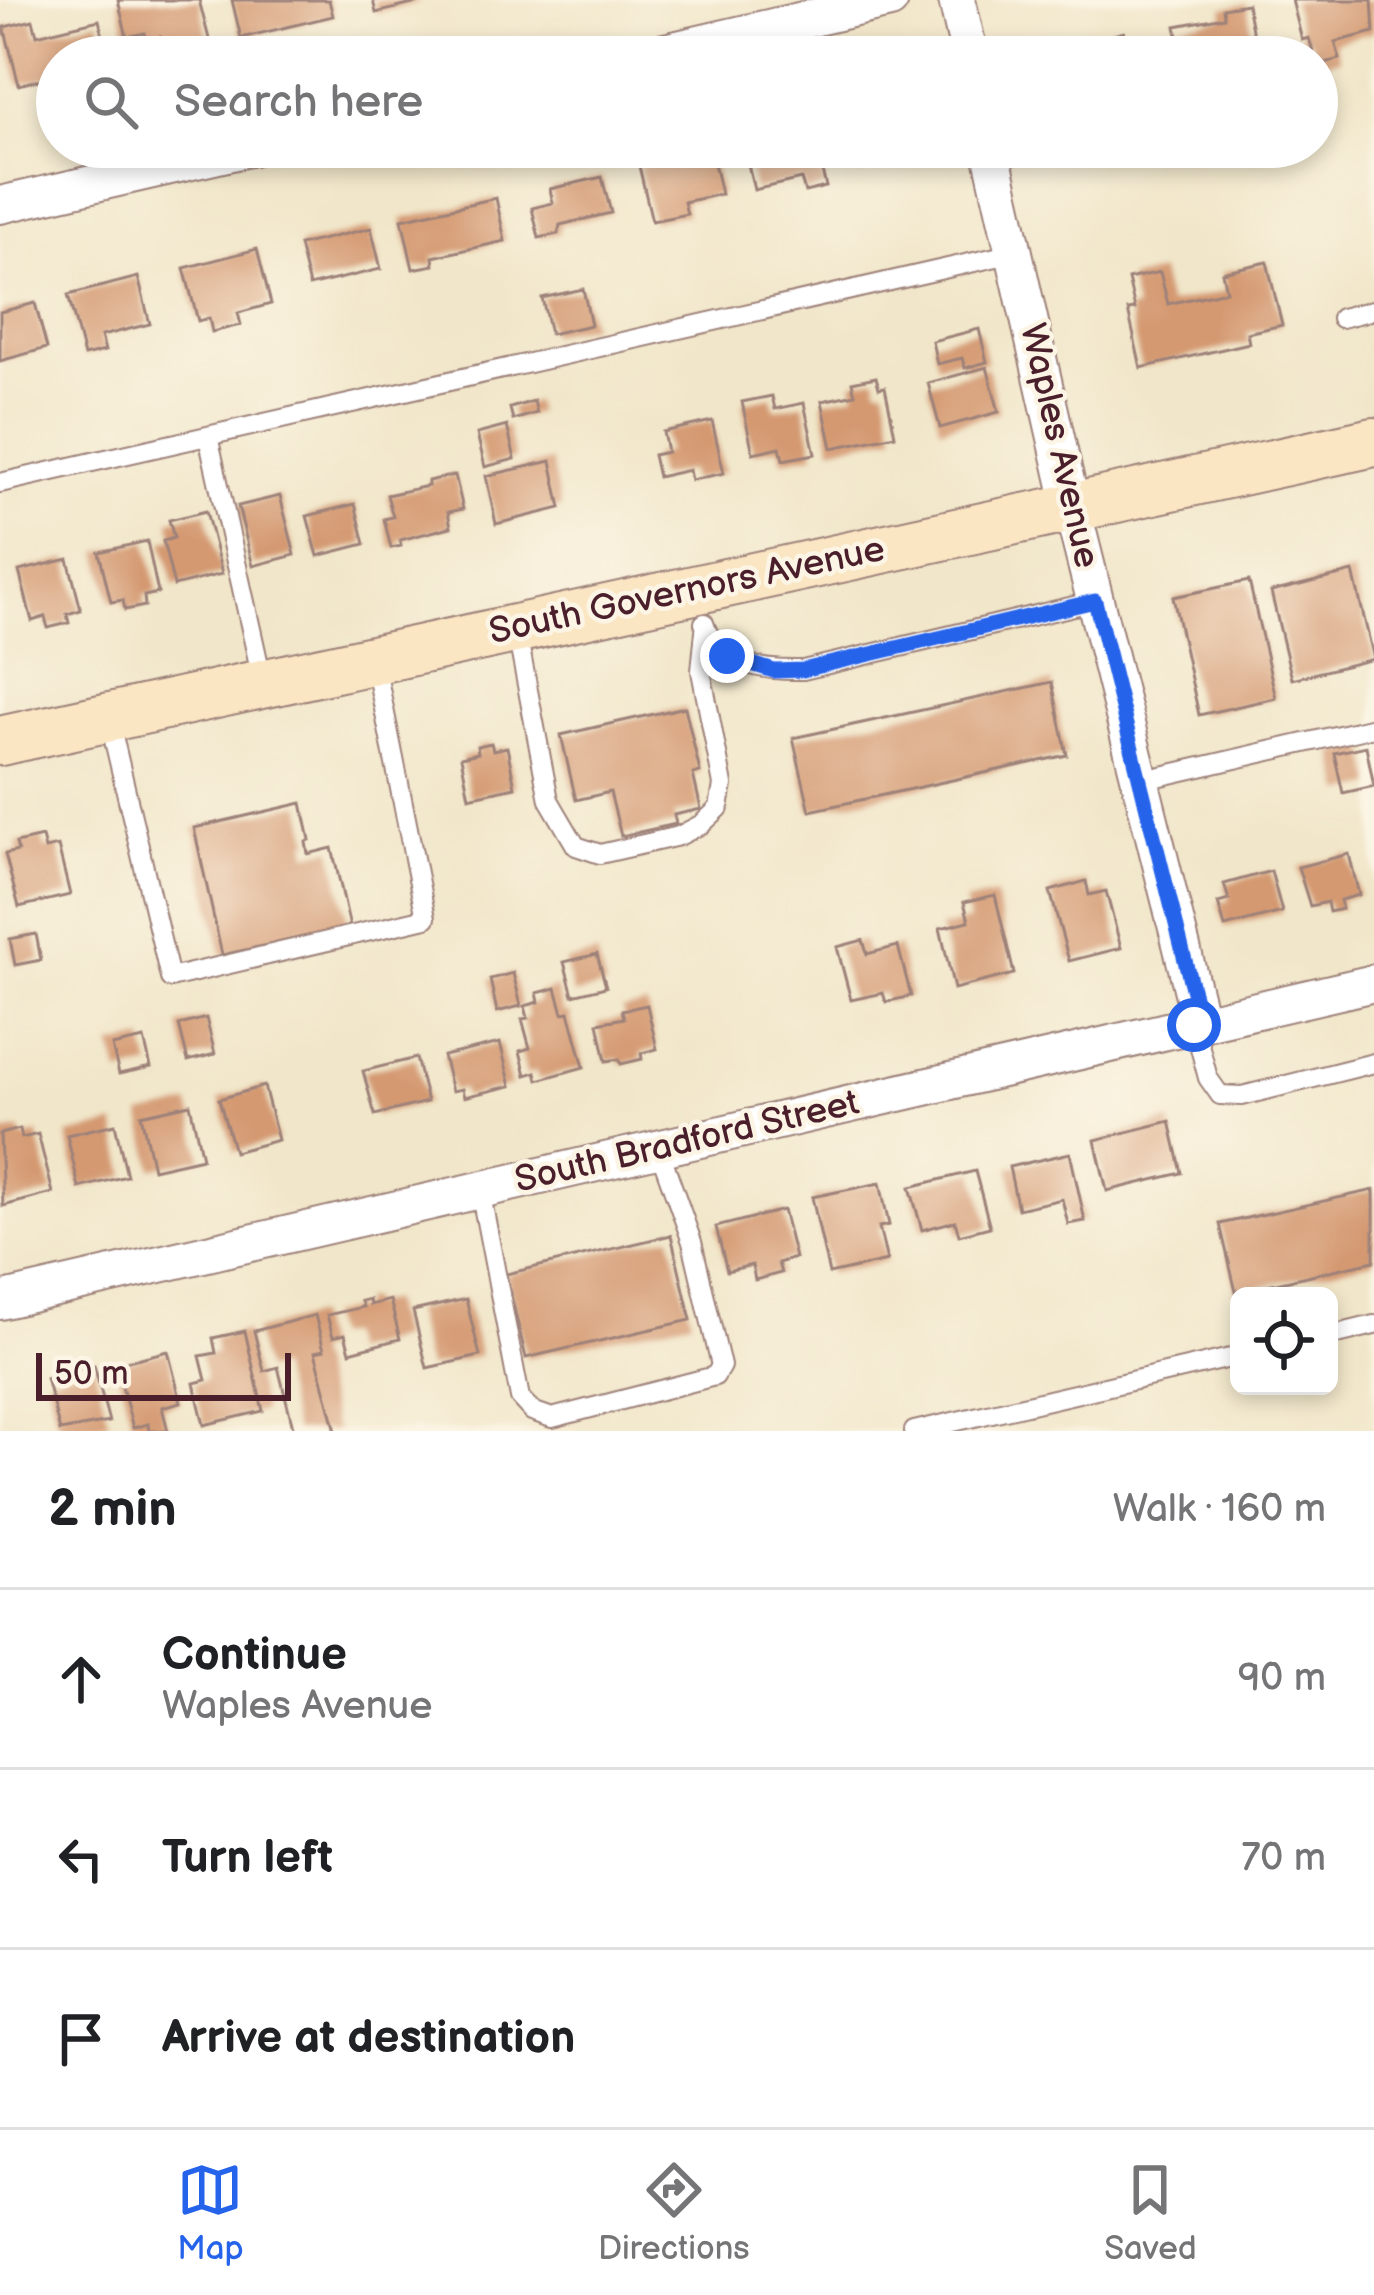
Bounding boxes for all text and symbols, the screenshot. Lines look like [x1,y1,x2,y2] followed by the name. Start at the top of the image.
[36,36,1338,168] search box
[78,69,144,135] icon: search
[174,75,423,130] text: Search here
[1010,320,1108,572] street label: Waples Avenue
[485,528,889,654] street label: South Governors Avenue
[700,629,754,683] route end
[1167,998,1221,1052] route start
[511,1082,863,1202] street label: South Bradford Street
[1230,1287,1338,1395] map controls
[1230,1287,1338,1395] button: locate
[36,1347,291,1400] scale bar
[54,1354,129,1394] text: 50 m
[48,1479,177,1540] text: 2 min
[1113,1486,1326,1533] text: Walk · 160 m
[162,1628,347,1683] text: Continue
[48,1646,114,1712] icon: ahead
[1238,1655,1326,1702] text: 90 m
[162,1683,432,1730] text: Waples Avenue
[48,1826,114,1892] icon: left
[162,1831,333,1886] text: Turn left
[1241,1835,1326,1882] text: 70 m
[48,2006,114,2072] icon: arrive
[162,2011,575,2066] text: Arrive at destination
[177,2157,244,2269] tab: Map
[598,2157,750,2269] tab: Directions
[1104,2157,1197,2269] tab: Saved

